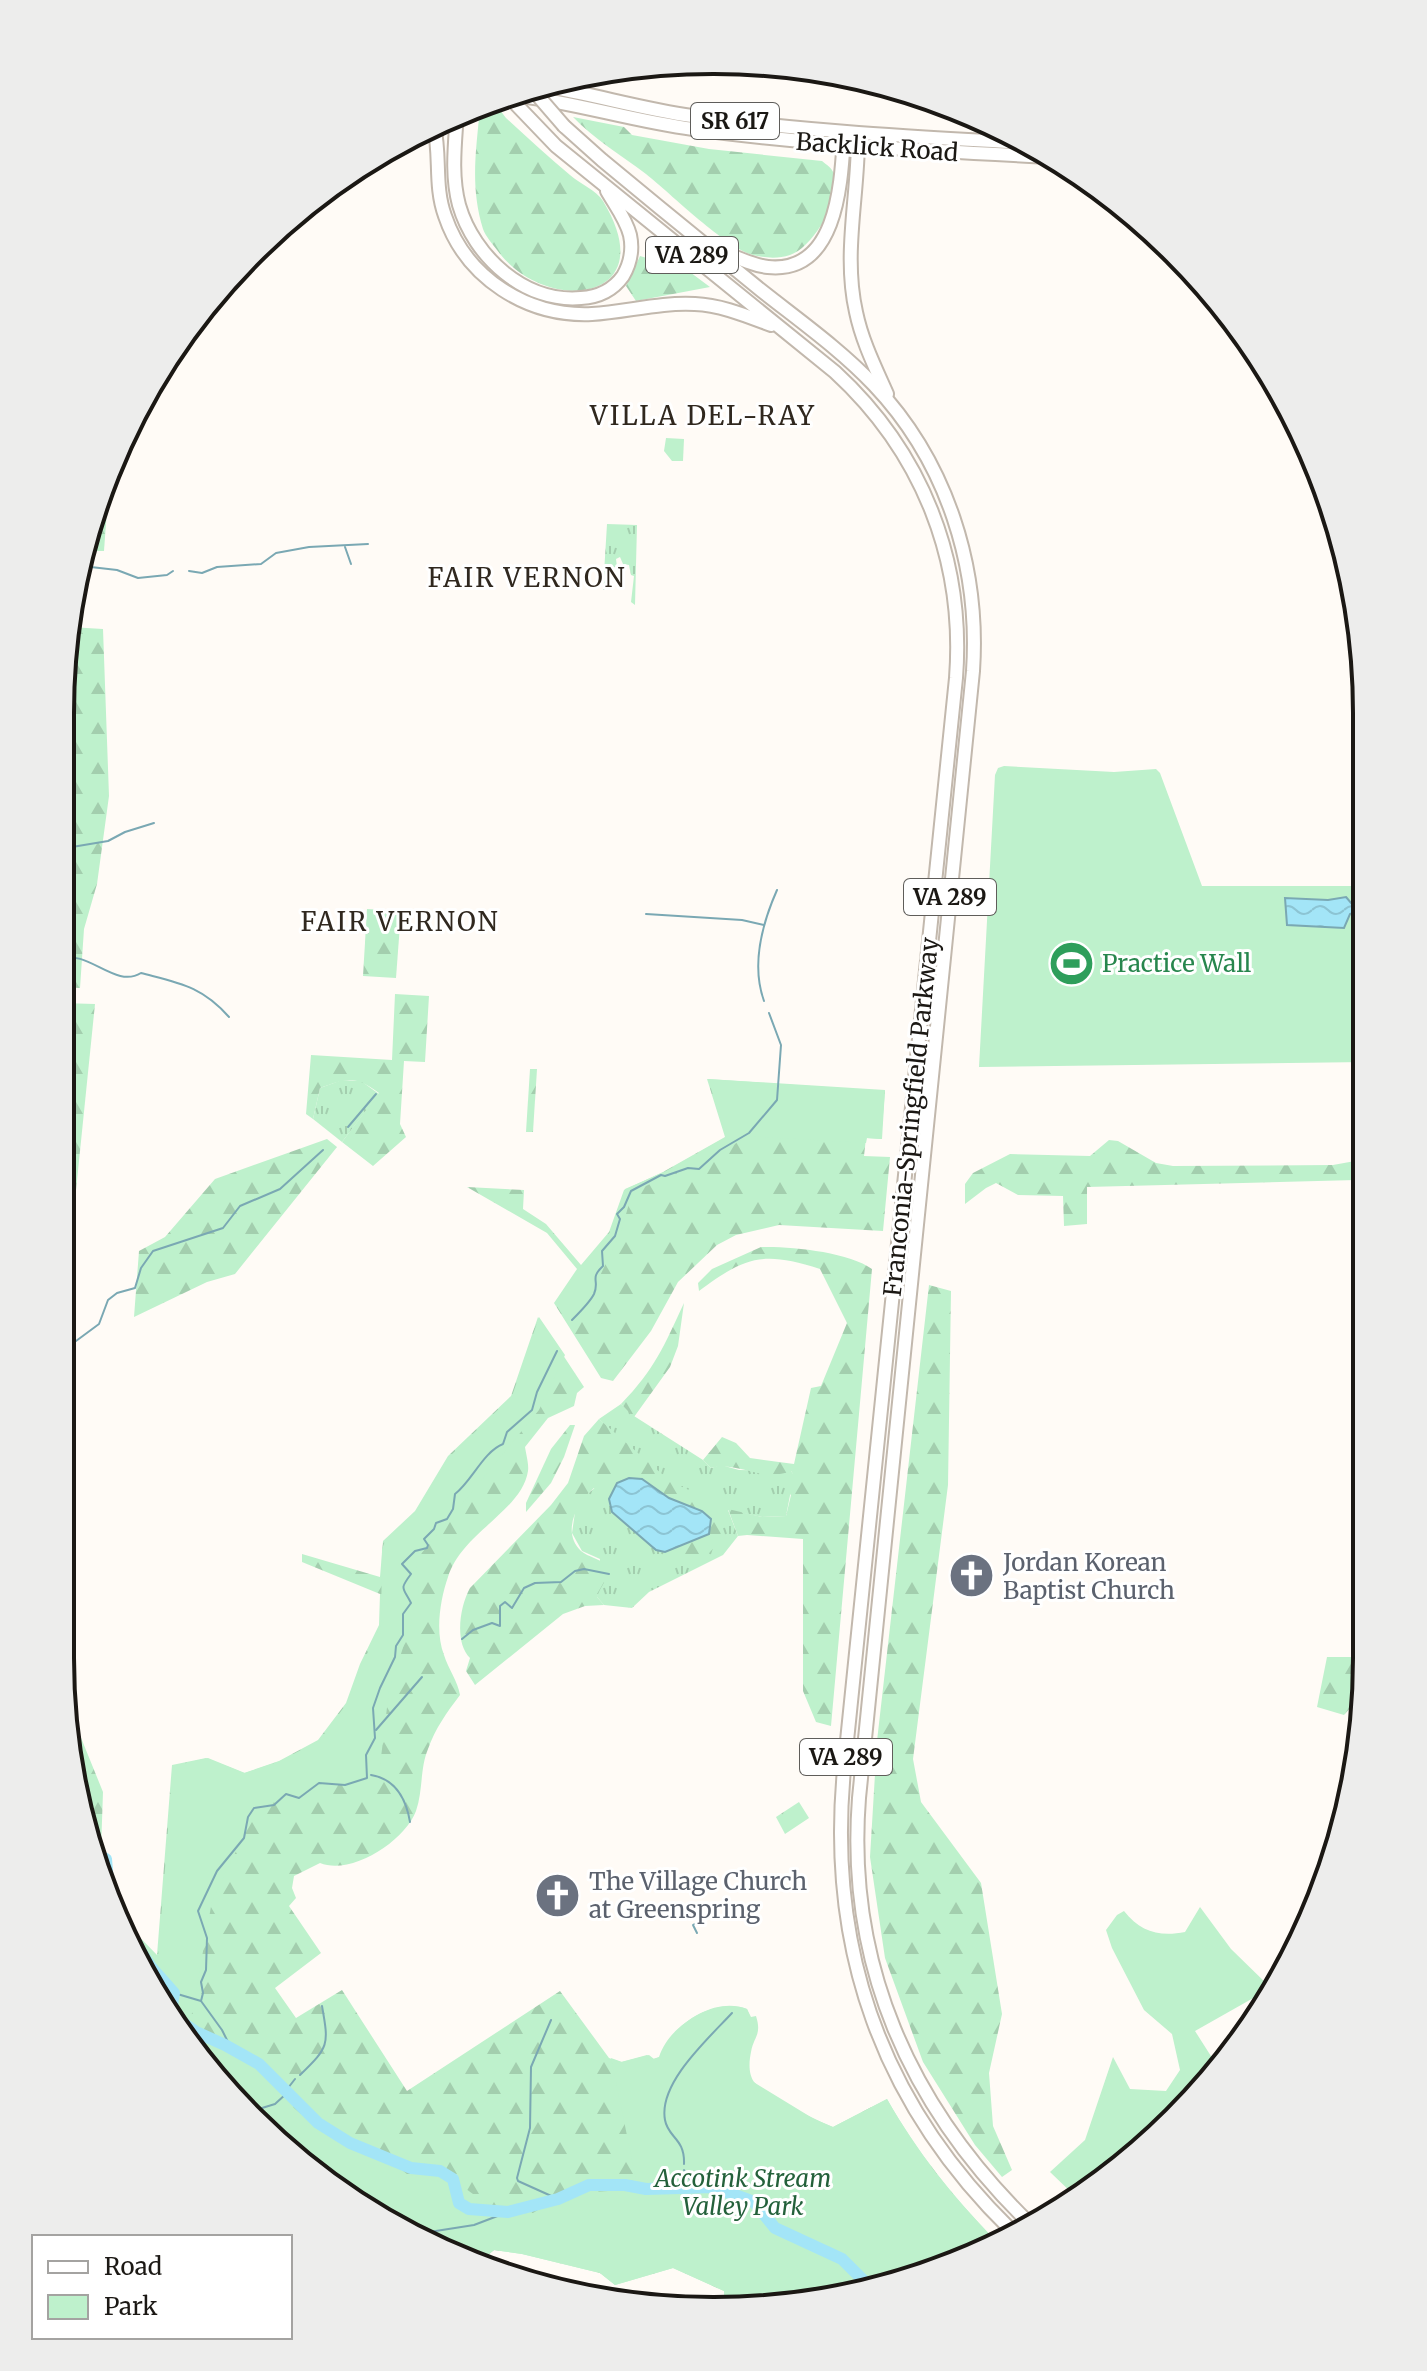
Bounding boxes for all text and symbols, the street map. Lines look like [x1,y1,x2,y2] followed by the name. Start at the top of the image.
[691,103,779,139] road number: SR 617
[795,126,959,168] street label: Backlick Road
[646,237,738,273] road number: VA 289
[589,399,816,432] district label: VILLA DEL-RAY
[427,561,627,594] district label: FAIR VERNON
[904,879,996,915] road number: VA 289
[300,905,500,938] district label: FAIR VERNON
[877,936,945,1298] street label: Franconia-Springfield Parkway
[1047,939,1095,987] sports icon: Practice Wall
[1102,948,1251,979] place label: Practice Wall
[1002,1547,1175,1606] place label: Jordan Korean Baptist Church
[948,1552,996,1600] church icon: Jordan Korean Baptist Church
[800,1739,892,1775] road number: VA 289
[589,1866,807,1925] place label: The Village Church at Greenspring
[534,1871,582,1919] church icon: The Village Church at Greenspring
[653,2163,831,2222] park label: Accotink Stream Valley Park
[32,2235,292,2339] legend
[104,2251,162,2282] text: Road
[104,2291,158,2322] text: Park

